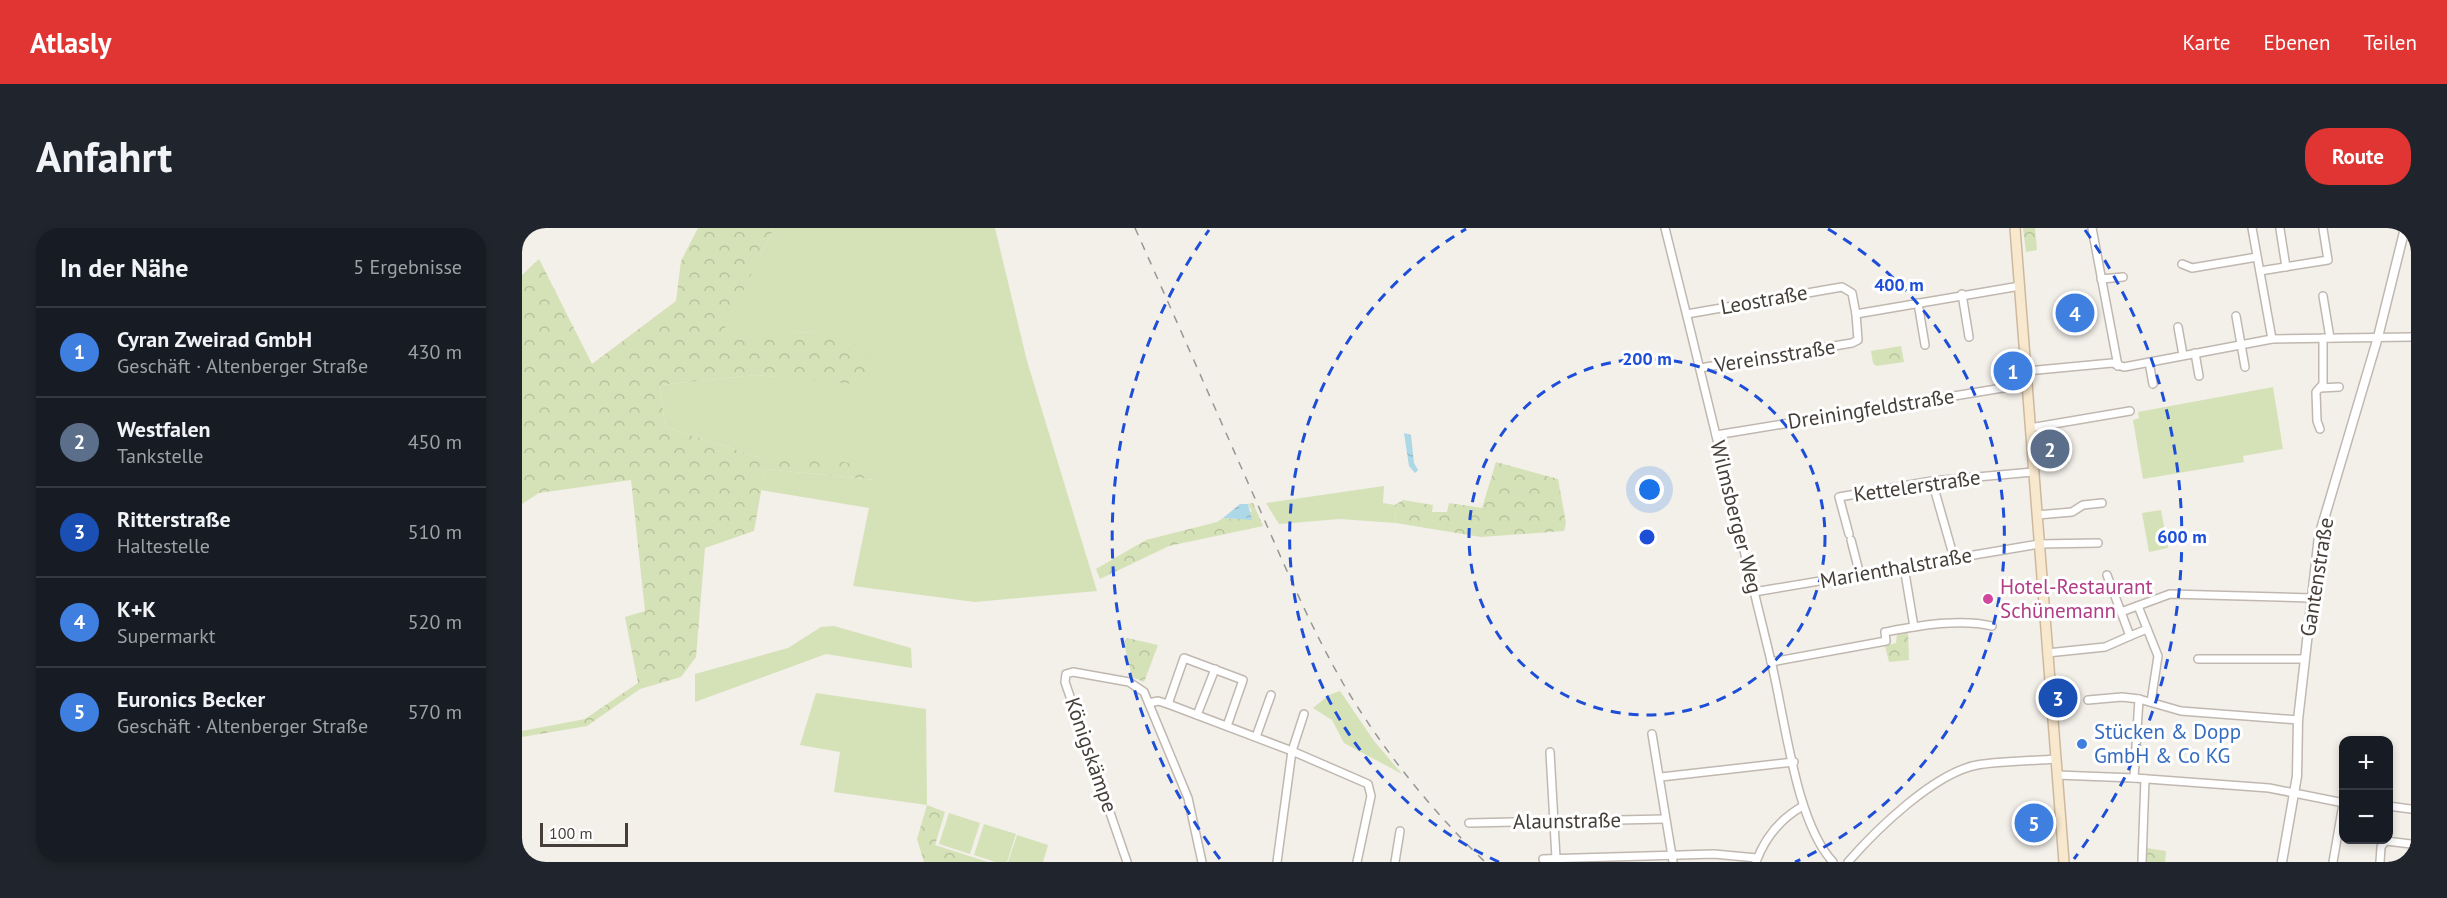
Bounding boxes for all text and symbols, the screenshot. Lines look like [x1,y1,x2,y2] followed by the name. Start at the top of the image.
[30,24,112,61] text: Atlasly
[2183,29,2231,56] text: Karte
[2264,29,2330,56] text: Ebenen
[2363,29,2417,56] text: Teilen
[2305,128,2411,185] button: Route
[36,129,172,184] text: Anfahrt
[60,251,188,284] text: In der Nähe
[353,254,462,280] text: 5 Ergebnisse
[1874,273,1924,296] text: 400 m
[1718,279,1810,320] street label: Leostraße
[2056,290,2094,335] pin: 4
[117,325,312,353] text: Cyran Zweirad GmbH
[1712,333,1837,379] street label: Vereinsstraße
[74,339,85,365] text: 1
[408,339,462,365] text: 430 m
[1622,347,1672,370] text: 200 m
[1994,348,2032,394] pin: 1
[117,353,368,379] text: Geschäft · Altenberger Straße
[1786,382,1956,435] street label: Dreiningfeldstraße
[117,415,211,443] text: Westfalen
[2030,426,2069,472] pin: 2
[74,429,85,455] text: 2
[408,429,462,455] text: 450 m
[1704,438,1769,596] street label: Wilmsberger Weg
[117,443,203,469] text: Tankstelle
[1852,463,1982,508] street label: Kettelerstraße
[1635,475,1664,504] your location
[117,505,231,533] text: Ritterstraße
[2294,515,2339,639] street label: Gantenstraße
[74,519,85,545] text: 3
[408,519,462,545] text: 510 m
[2157,525,2207,548] text: 600 m
[1637,527,1657,547] centre of rings
[117,533,210,559] text: Haltestelle
[1818,541,1974,594] street label: Marienthalstraße
[2000,573,2153,624] place label: Hotel-Restaurant Schünemann
[1981,592,1995,606] marker: Hotel-Restaurant Schünemann
[117,595,156,623] text: K+K
[74,609,85,635] text: 4
[408,609,462,635] text: 520 m
[117,623,216,649] text: Supermarkt
[2038,676,2078,720] pin: 3
[117,685,265,713] text: Euronics Becker
[1059,694,1124,816] street label: Königskämpe
[74,699,85,725] text: 5
[408,699,462,725] text: 570 m
[117,713,368,739] text: Geschäft · Altenberger Straße
[2094,718,2241,769] place label: Stücken & Dopp GmbH & Co KG
[2339,736,2393,844] map controls
[2339,736,2393,790] button: +
[2075,737,2089,751] marker: Stücken & Dopp GmbH & Co KG
[2339,790,2393,844] button: −
[2014,800,2054,846] pin: 5
[1513,806,1621,835] street label: Alaunstraße
[540,820,628,848] scale bar
[549,823,592,843] text: 100 m

